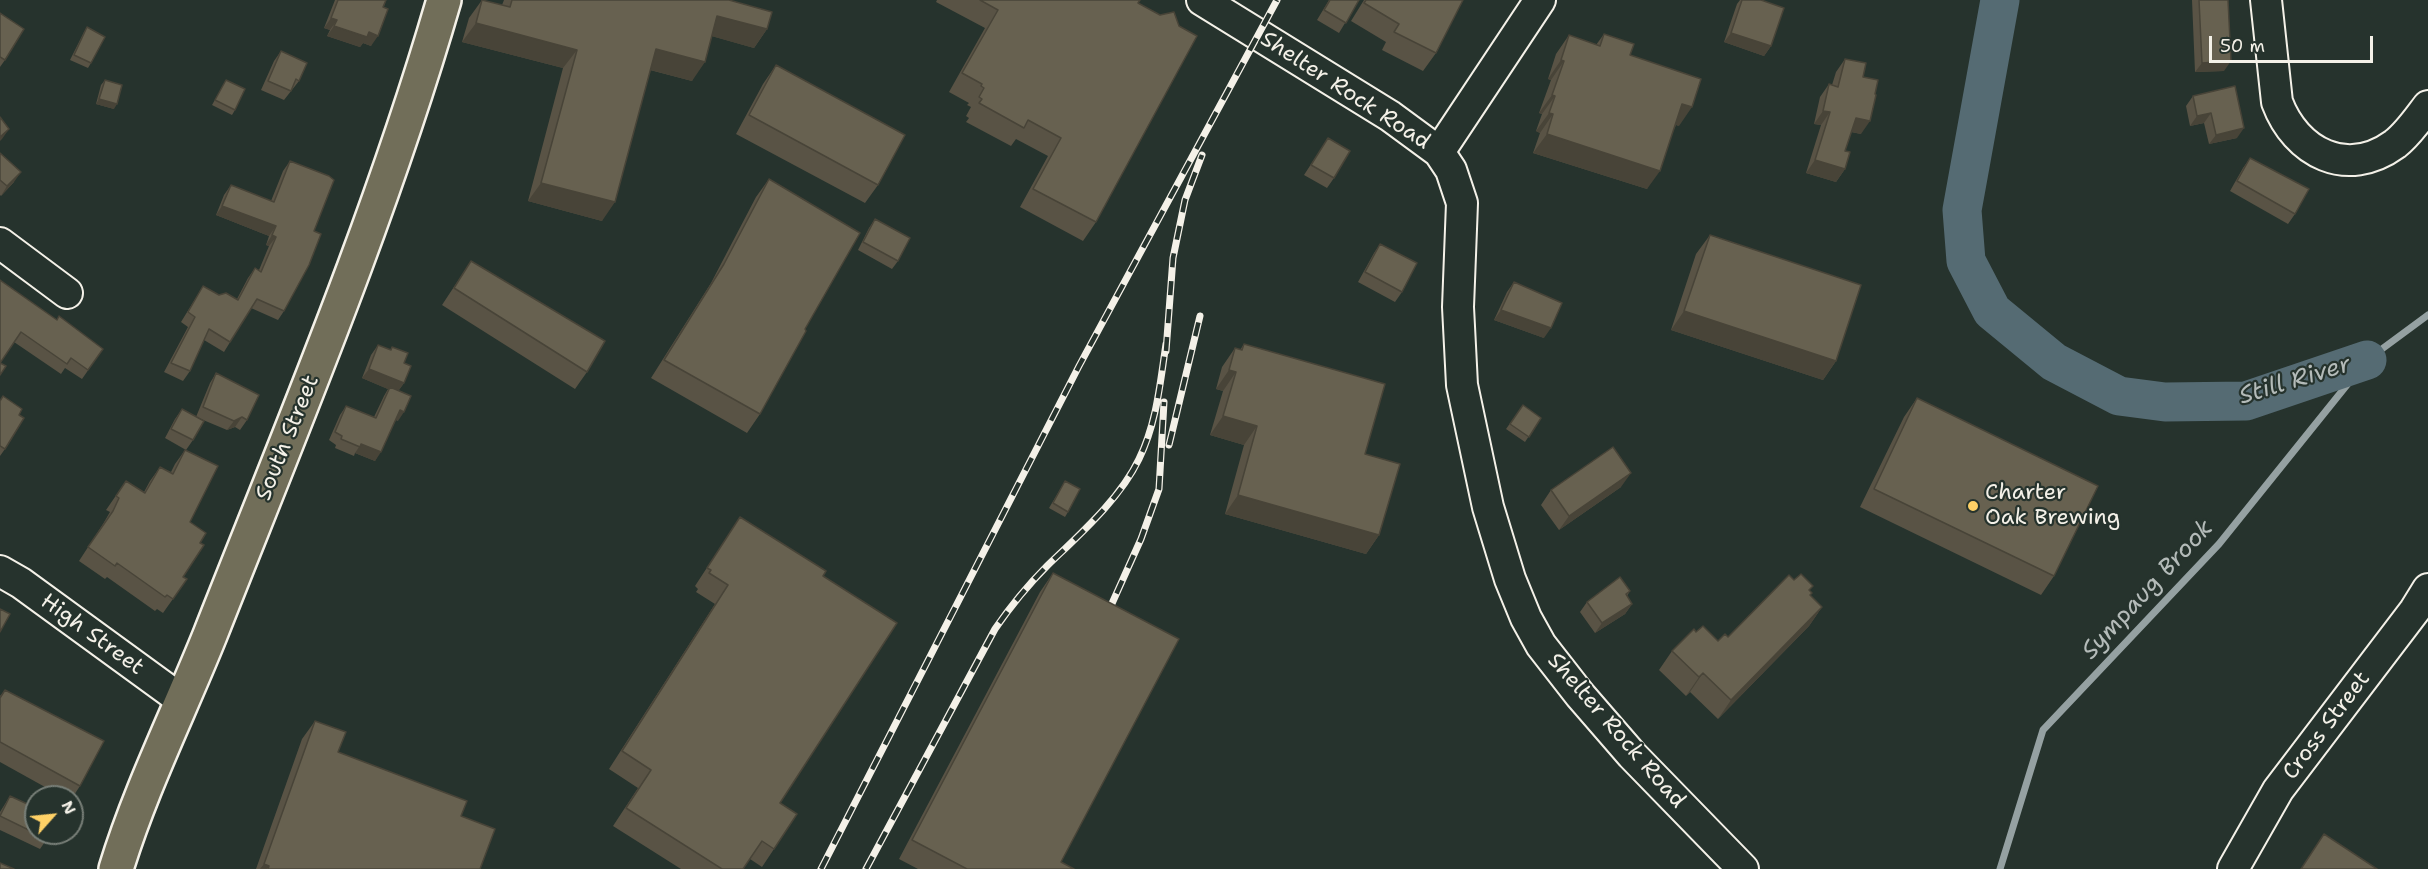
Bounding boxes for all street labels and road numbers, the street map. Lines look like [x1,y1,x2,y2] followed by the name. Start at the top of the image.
[1255,26,1435,156] street label: Shelter Rock Road
[251,371,325,505] street label: South Street
[35,589,149,681] street label: High Street
[1541,648,1691,814] street label: Shelter Rock Road
[2278,667,2376,785] street label: Cross Street

